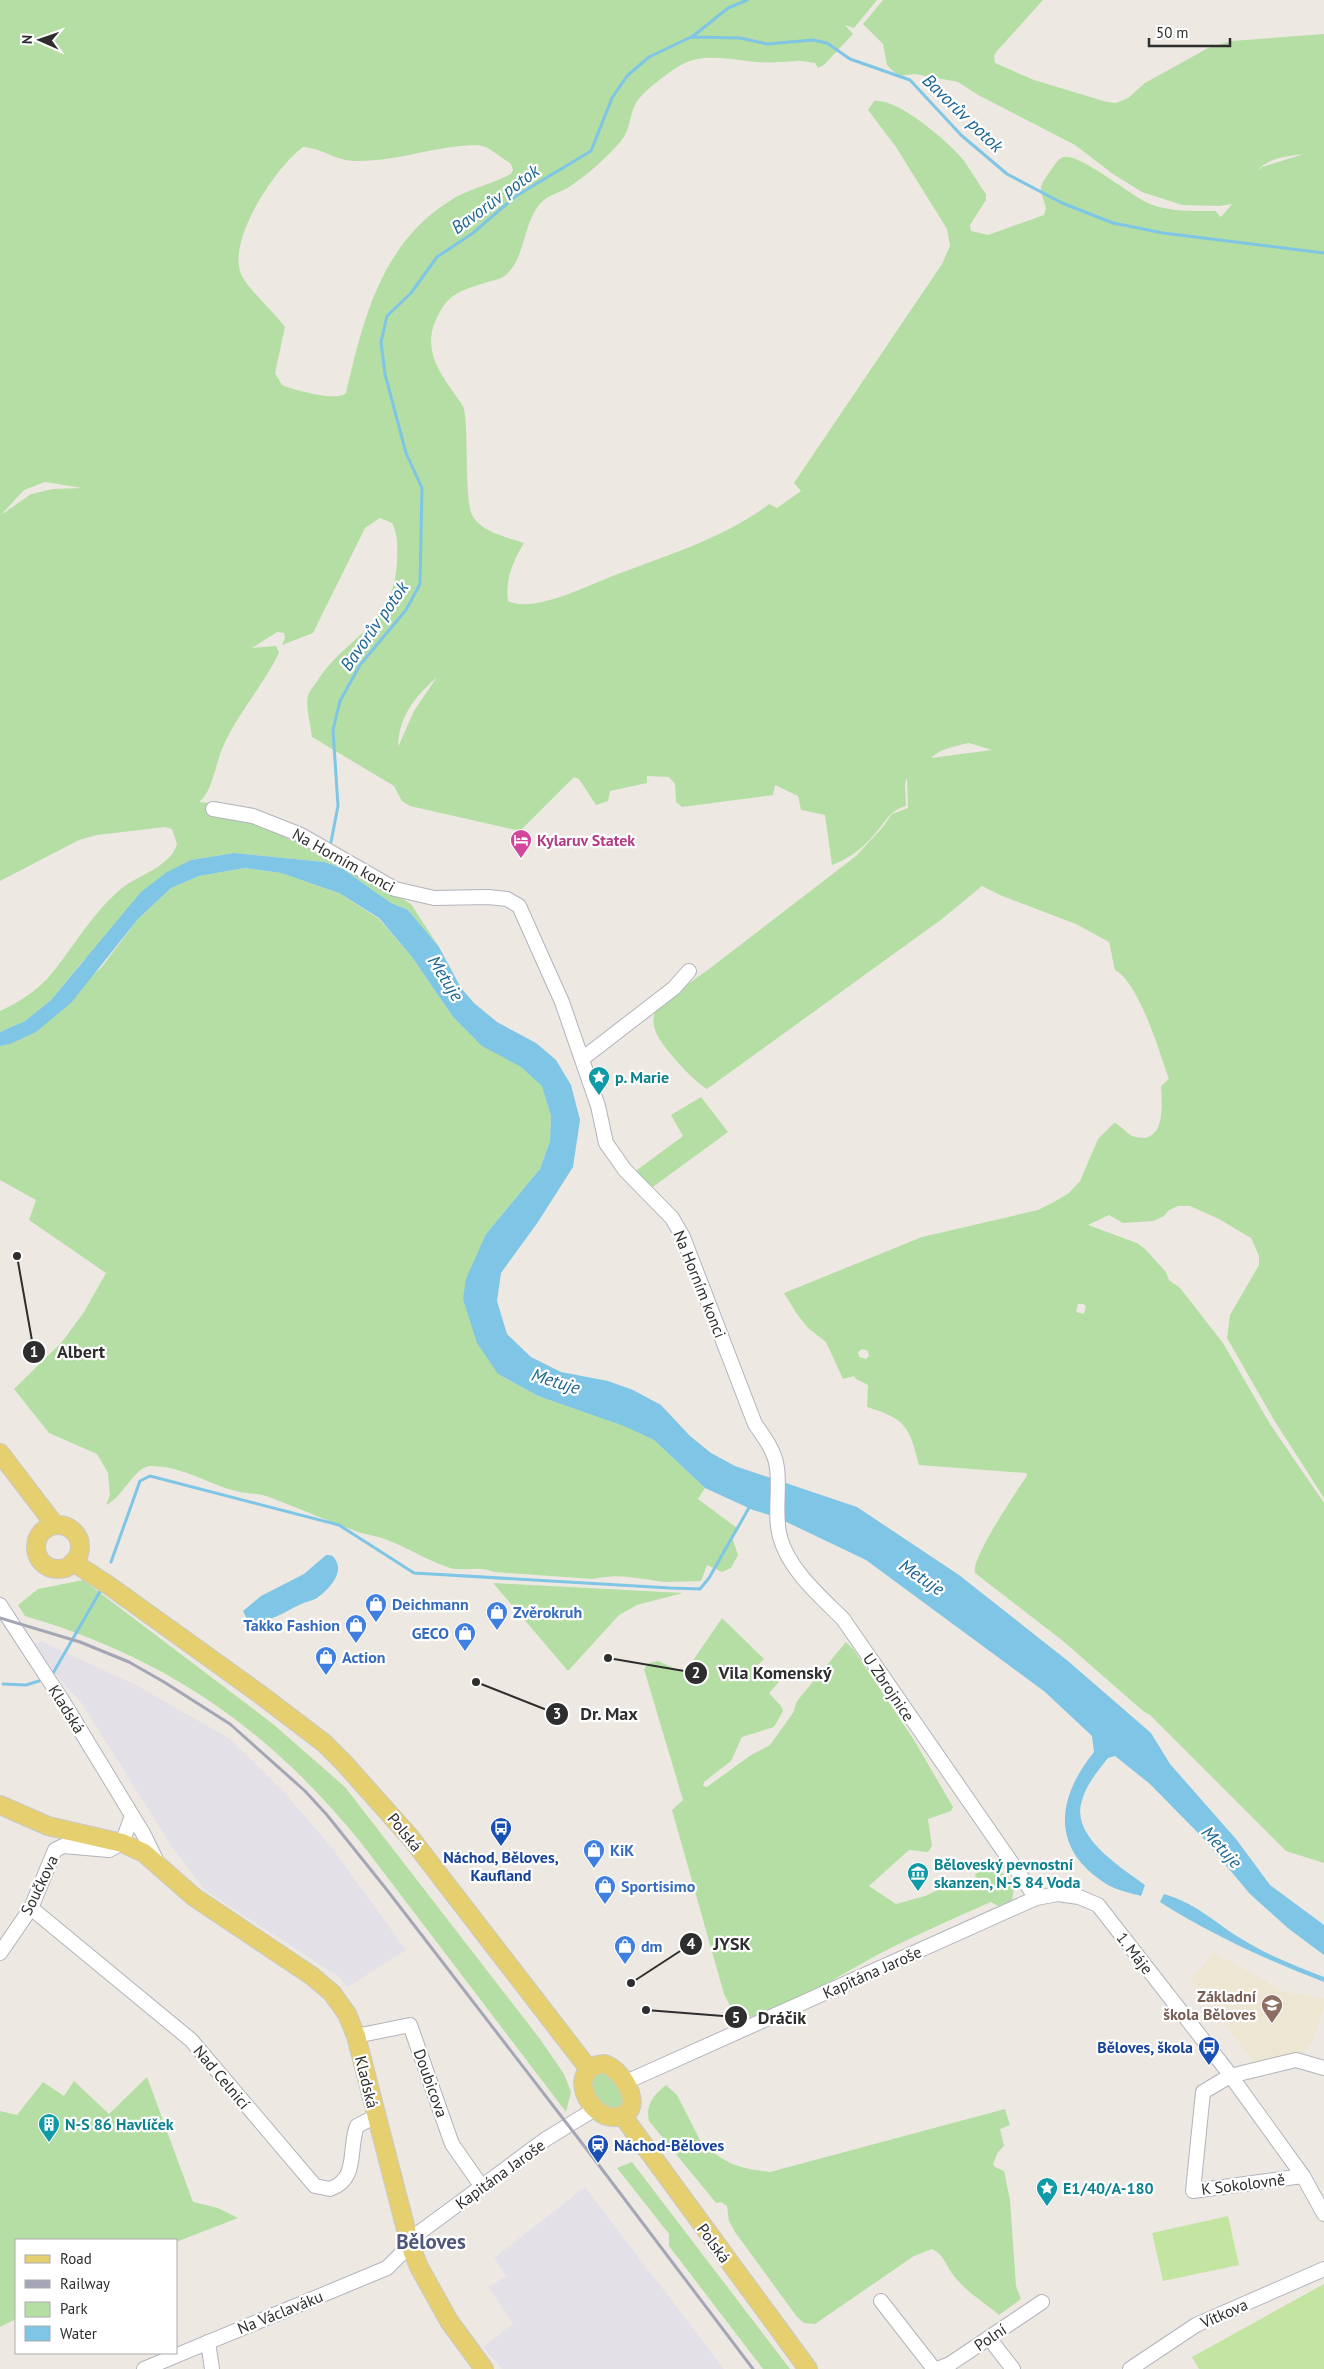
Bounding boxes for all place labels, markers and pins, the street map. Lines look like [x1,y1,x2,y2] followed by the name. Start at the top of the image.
[509,828,533,859] hotel icon: Kylaruv Statek
[537,830,635,850] place label: Kylaruv Statek
[587,1065,611,1096] place icon: p. Marie
[615,1067,669,1087] place label: p. Marie
[22,1335,115,1368] callout: Albert
[364,1592,388,1623] shop icon: Deichmann
[392,1594,469,1614] place label: Deichmann
[485,1600,509,1631] shop icon: Zvěrokruh
[513,1602,582,1622] place label: Zvěrokruh
[344,1613,368,1644] shop icon: Takko Fashion
[243,1615,340,1635] place label: Takko Fashion
[453,1621,477,1652] shop icon: GECO
[412,1623,449,1643] place label: GECO
[314,1645,338,1676] shop icon: Action
[342,1647,386,1667] place label: Action
[684,1656,842,1689] callout: Vila Komenský
[545,1697,649,1730] callout: Dr. Max
[489,1816,513,1847] bus stop icon: Náchod, Běloves, Kaufland
[582,1838,606,1869] shop icon: KiK
[610,1840,634,1860] place label: KiK
[443,1847,559,1885] place label: Náchod, Běloves, Kaufland
[934,1854,1080,1892] place label: Běloveský pevnostní skanzen, N-S 84 Voda
[906,1861,930,1892] museum icon: Běloveský pevnostní skanzen, N-S 84 Voda
[593,1874,617,1905] shop icon: Sportisimo
[621,1876,696,1896] place label: Sportisimo
[679,1927,761,1960] callout: JYSK
[613,1934,637,1965] shop icon: dm
[641,1936,663,1956] place label: dm
[1163,1986,1257,2024] place label: Základní škola Běloves
[1260,1993,1284,2024] school or university icon: Základní škola Běloves
[723,2001,816,2034] callout: Dráčik
[1197,2035,1221,2066] bus stop icon: Běloves, škola
[1097,2037,1193,2057] place label: Běloves, škola
[37,2112,61,2143] building icon: N-S 86 Havlíček
[65,2114,174,2134] place label: N-S 86 Havlíček
[586,2133,610,2164] station icon: Náchod-Běloves
[614,2135,724,2155] place label: Náchod-Běloves
[1035,2176,1059,2207] place icon: E1/40/A-180
[1063,2178,1154,2198] place label: E1/40/A-180

